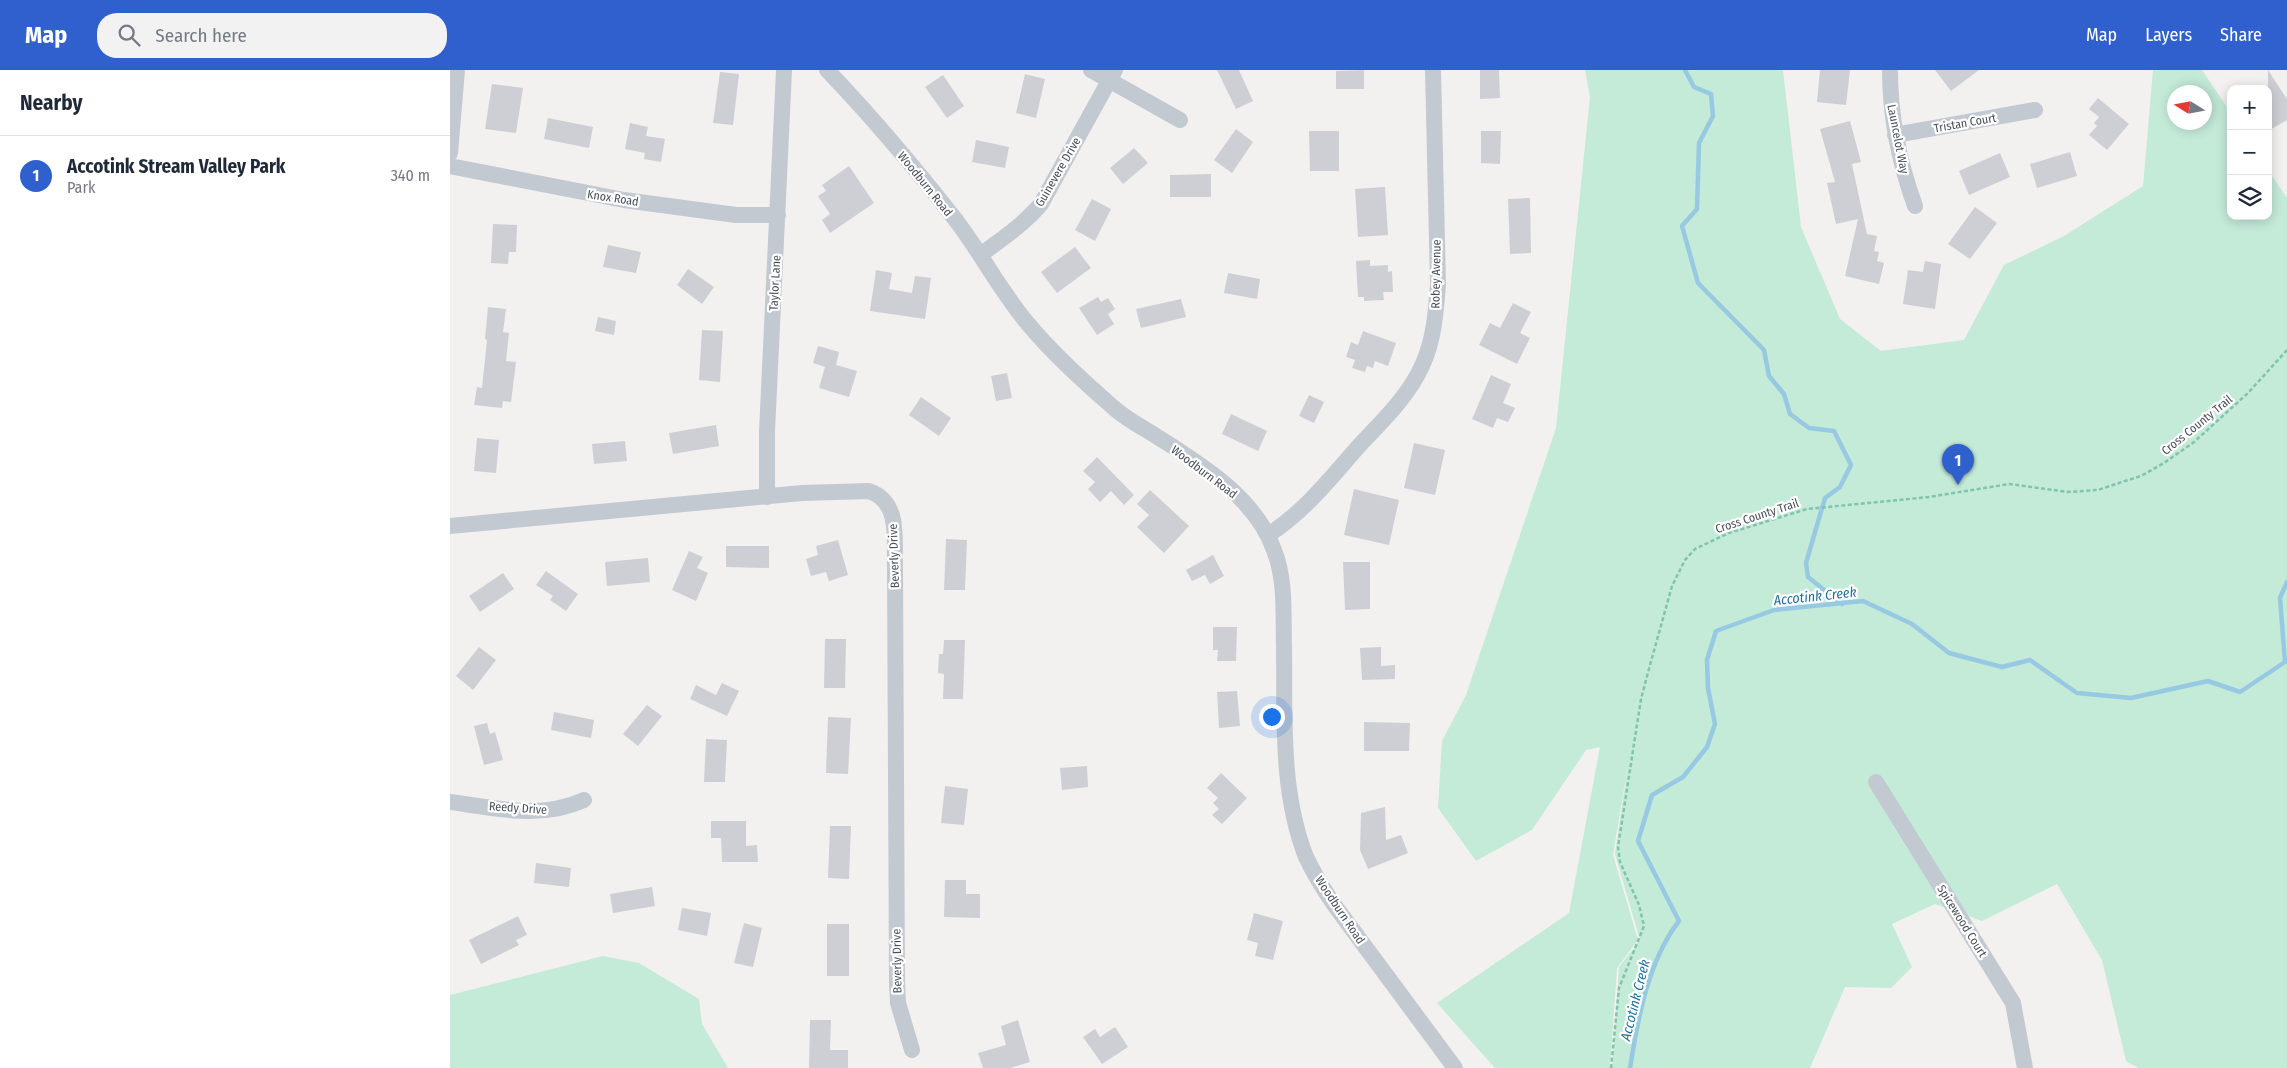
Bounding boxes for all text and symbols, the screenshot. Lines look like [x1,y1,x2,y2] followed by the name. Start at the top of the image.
[97,13,447,58] search box
[25,21,67,49] text: Map
[115,21,143,49] icon: search
[155,24,247,47] text: Search here
[2086,24,2117,46] text: Map
[2145,24,2192,46] text: Layers
[2220,24,2262,46] text: Share
[2167,85,2212,130] north arrow
[2227,85,2272,220] map controls
[2227,85,2272,130] button: +
[20,90,82,116] text: Nearby
[1884,103,1912,176] street label: Launcelot Way
[1933,111,1997,135] street label: Tristan Court
[2227,130,2272,175] button: −
[1033,135,1083,209] street label: Guinevere Drive
[895,149,955,219] street label: Woodburn Road
[67,155,286,178] text: Accotink Stream Valley Park
[33,166,39,185] text: 1
[391,166,430,185] text: 340 m
[2227,175,2272,220] button: layers
[67,178,95,197] text: Park
[586,187,640,209] street label: Knox Road
[1428,239,1444,309] street label: Robey Avenue
[767,255,783,311] street label: Taylor Lane
[2159,392,2235,458] street label: Cross County Trail
[1168,443,1240,501] street label: Woodburn Road
[1942,444,1974,485] pin: 1
[1713,496,1801,536] street label: Cross County Trail
[886,523,902,588] street label: Beverly Drive
[1772,584,1857,609] water label: Accotink Creek
[1259,704,1285,730] your location
[488,799,548,817] street label: Reedy Drive
[1312,873,1368,947] street label: Woodburn Road
[1934,882,1990,960] street label: Spicewood Court
[889,929,905,993] street label: Beverly Drive
[1617,958,1654,1043] water label: Accotink Creek

